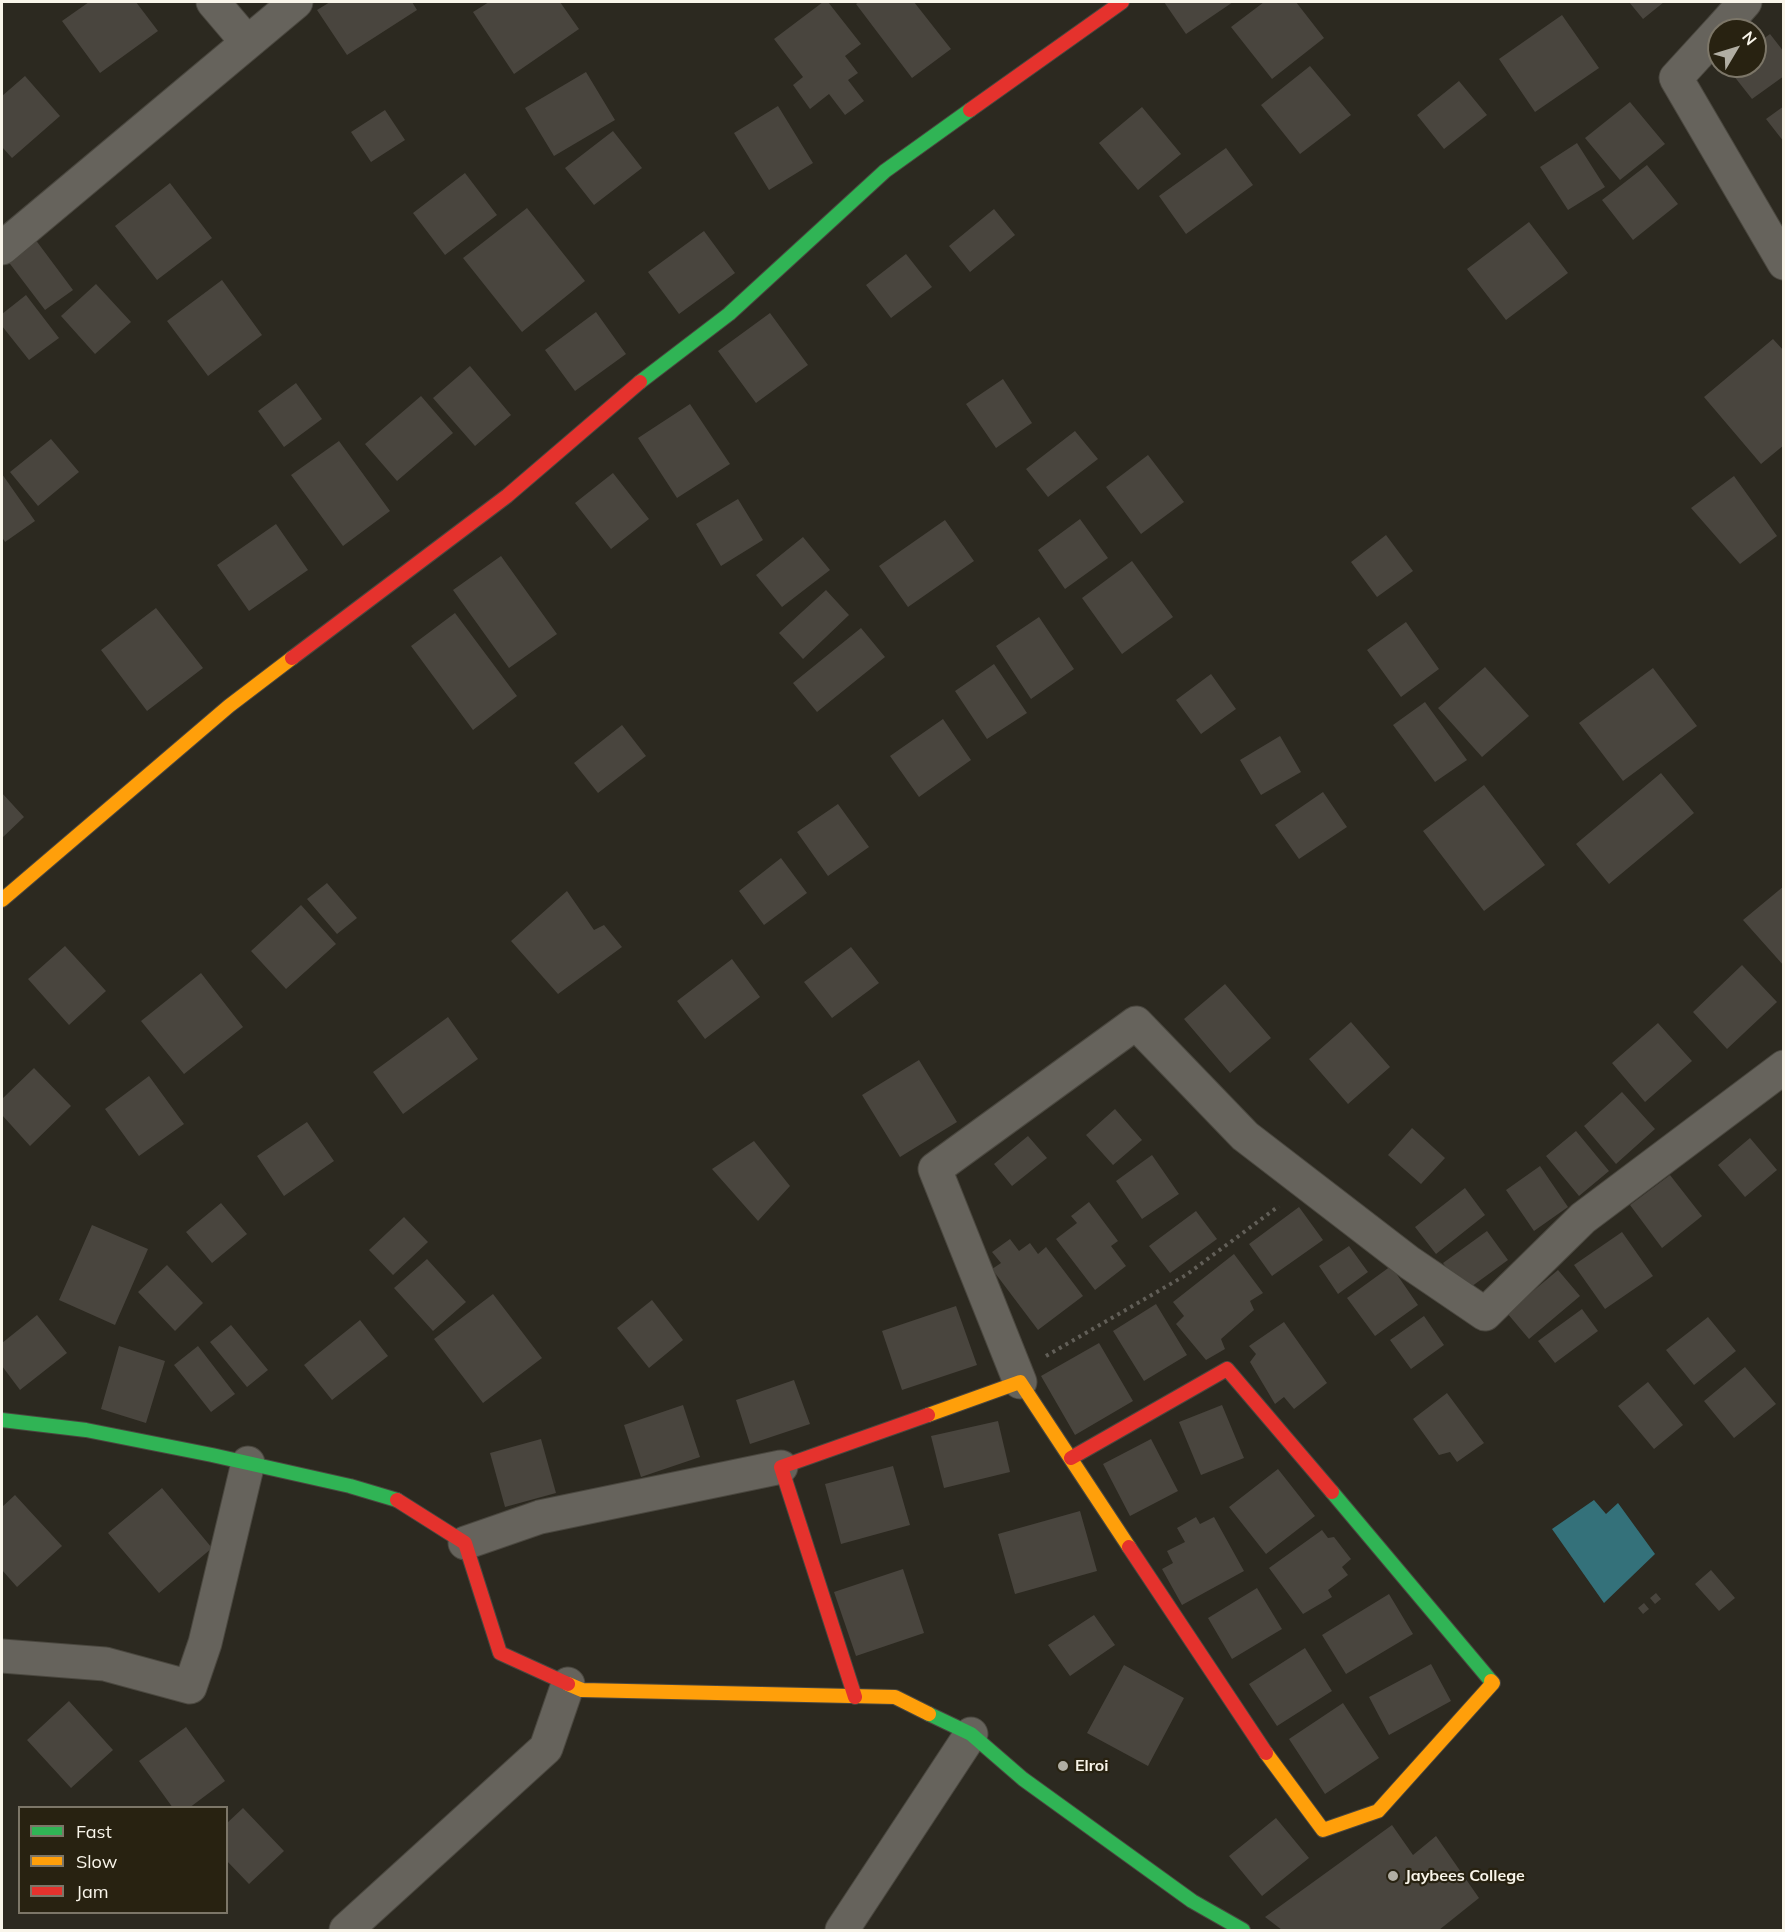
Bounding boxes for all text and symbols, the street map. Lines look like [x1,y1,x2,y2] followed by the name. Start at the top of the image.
[1707,18,1767,78] north arrow
[1738,27,1761,49] text: N
[1075,1756,1109,1776] place label: Elroi
[1056,1759,1070,1773] marker: Elroi
[18,1806,228,1914] legend
[76,1820,112,1843] text: Fast
[76,1850,117,1873] text: Slow
[1405,1866,1525,1886] place label: Jaybees College
[1386,1869,1400,1883] marker: Jaybees College
[76,1880,109,1903] text: Jam

